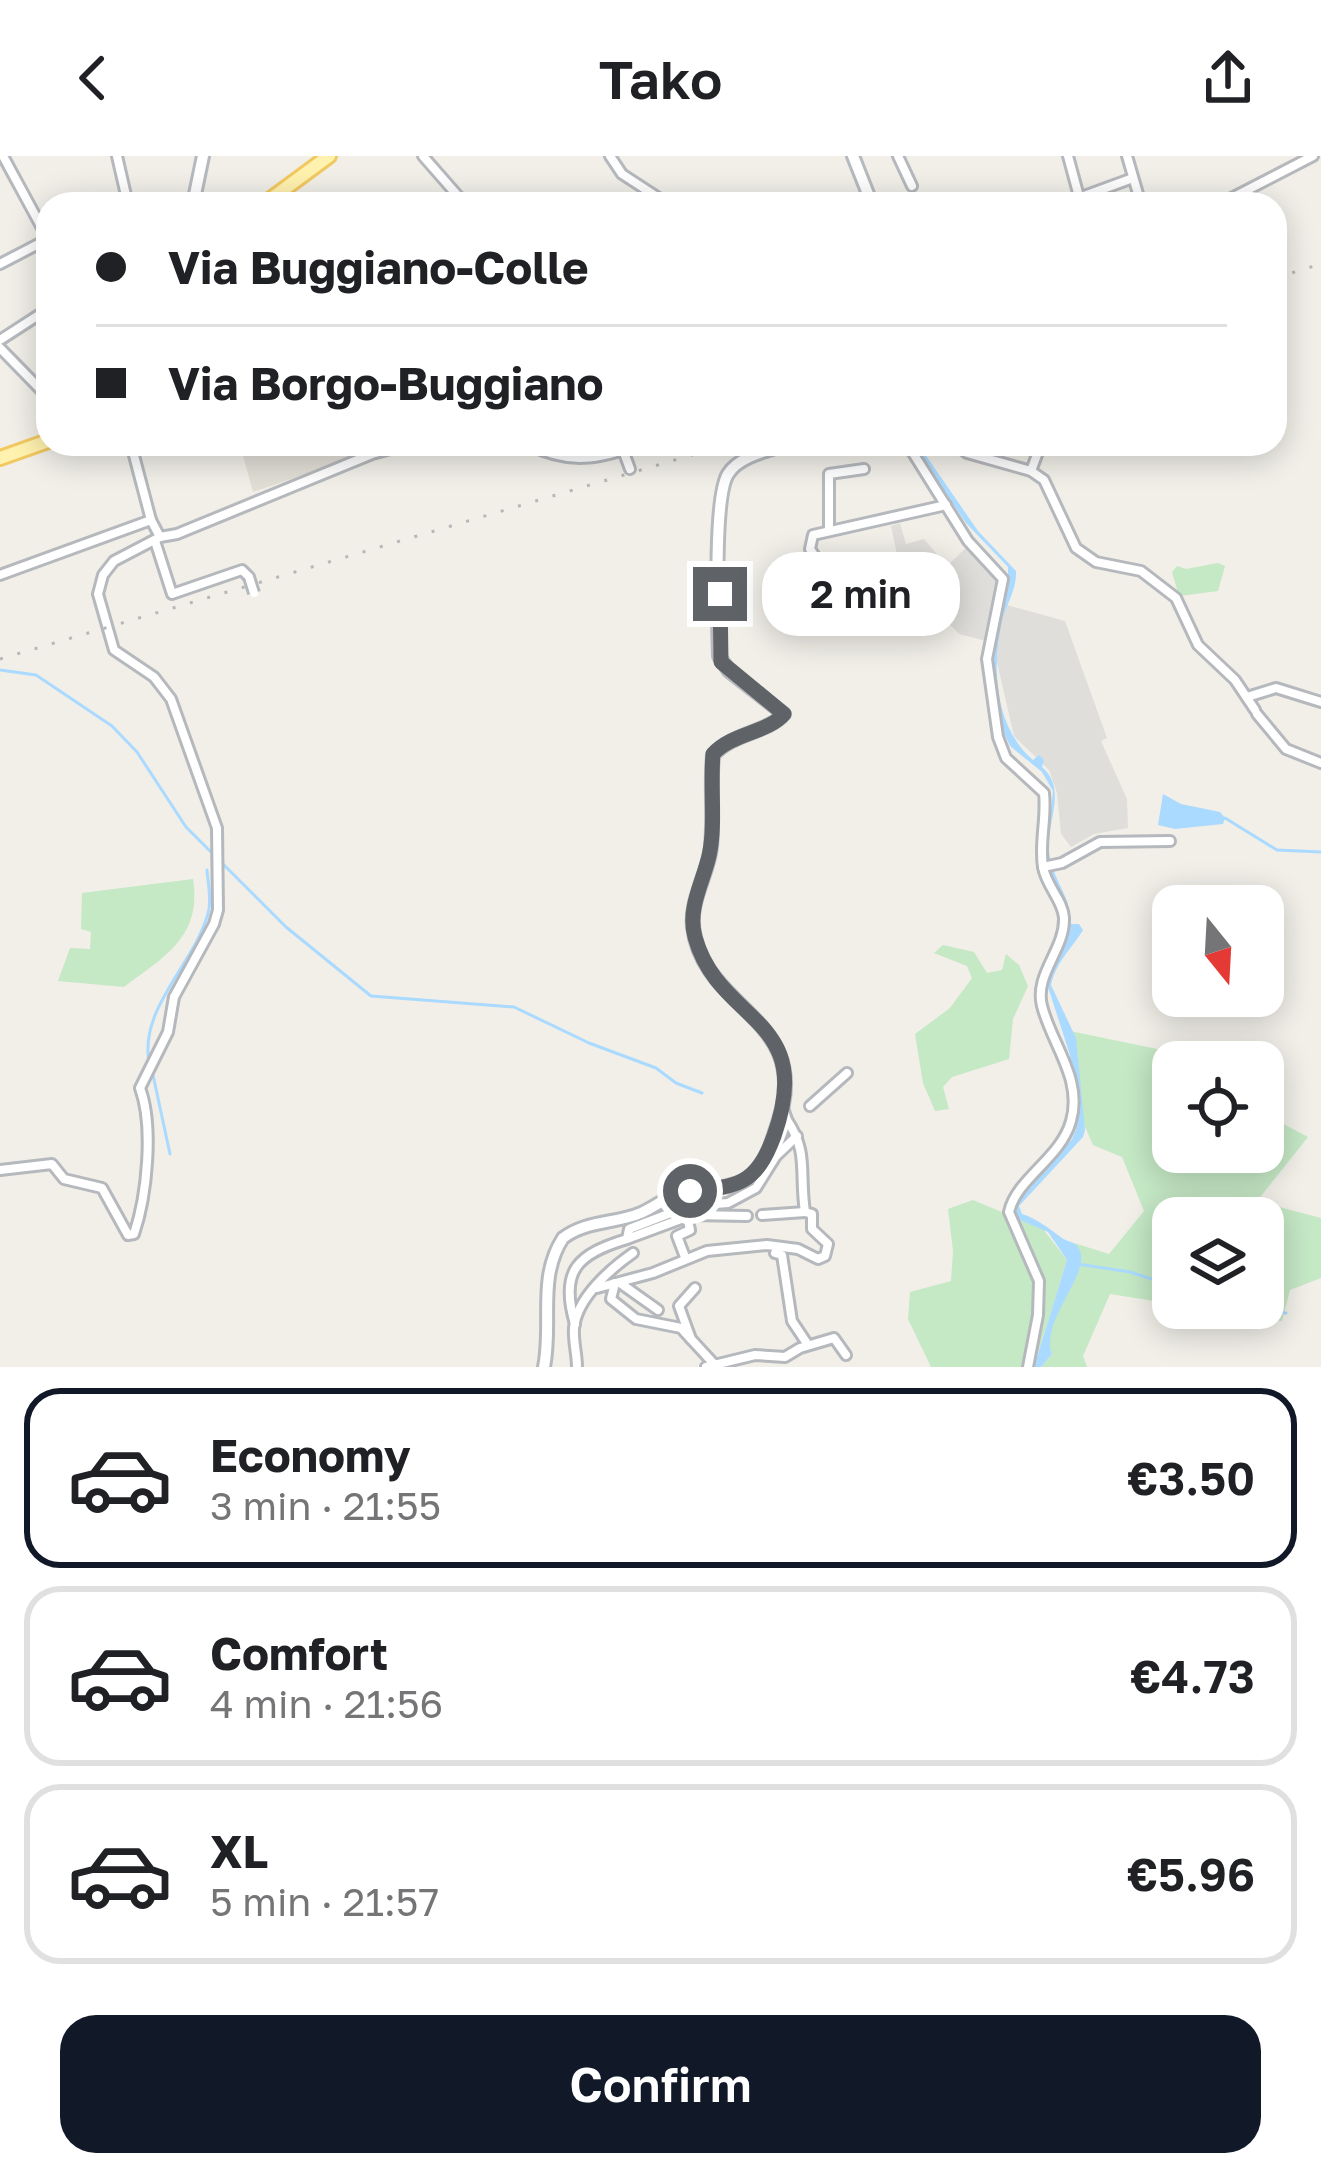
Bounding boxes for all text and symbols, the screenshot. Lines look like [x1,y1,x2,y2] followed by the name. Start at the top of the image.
[60,45,126,111] icon: back
[1195,45,1261,111] icon: share
[599,46,722,111] text: Tako
[168,240,589,294] text: Via Buggiano-Colle
[168,356,604,410] text: Via Borgo-Buggiano
[762,552,960,636] callout: 2 min
[693,567,747,621] route end
[810,570,912,617] text: 2 min
[1152,885,1284,1017] north arrow
[1152,885,1284,1329] map controls
[1152,1041,1284,1173] button: locate
[663,1164,717,1218] route start
[1152,1197,1284,1329] button: layers
[66,1424,174,1532] icon: car
[210,1428,411,1482] text: Economy
[1127,1451,1255,1505] text: €3.50
[210,1482,441,1529] text: 3 min · 21:55
[66,1622,174,1730] icon: car
[210,1626,388,1680] text: Comfort
[1130,1649,1255,1703] text: €4.73
[210,1680,443,1727] text: 4 min · 21:56
[66,1820,174,1928] icon: car
[210,1824,268,1878] text: XL
[1127,1847,1255,1901] text: €5.96
[210,1878,439,1925] text: 5 min · 21:57
[60,2015,1261,2153] button: Confirm

